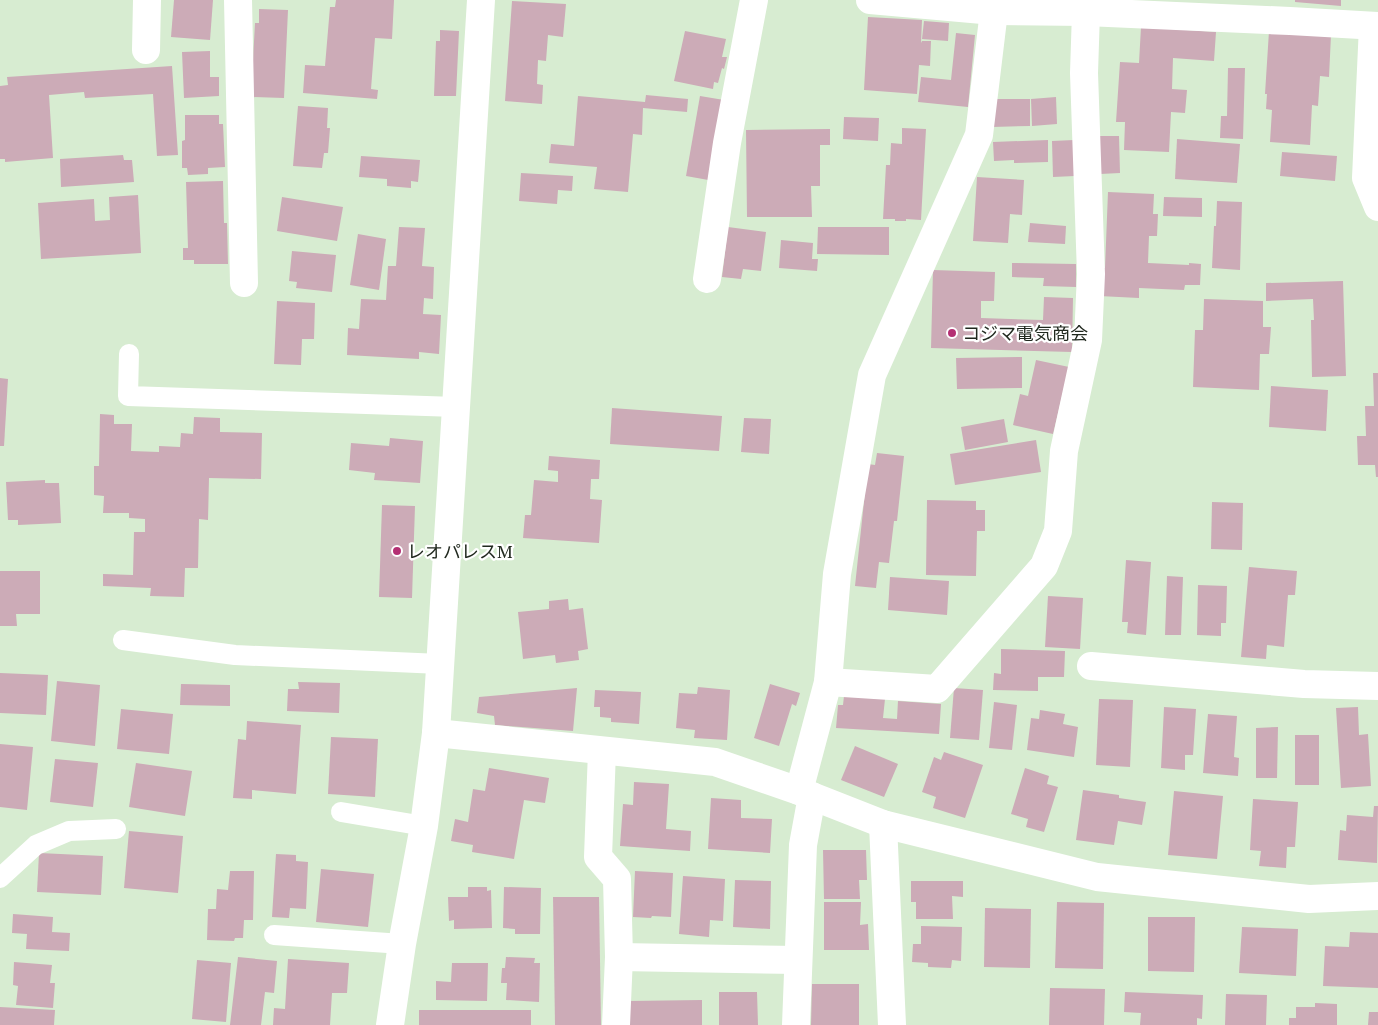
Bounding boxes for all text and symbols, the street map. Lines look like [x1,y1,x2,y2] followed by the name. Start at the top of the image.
[962,321,1088,345] place label: コジマ電気商会
[946,327,958,339] marker: コジマ電気商会
[407,539,513,563] place label: レオパレスM
[391,545,403,557] marker: レオパレスM

